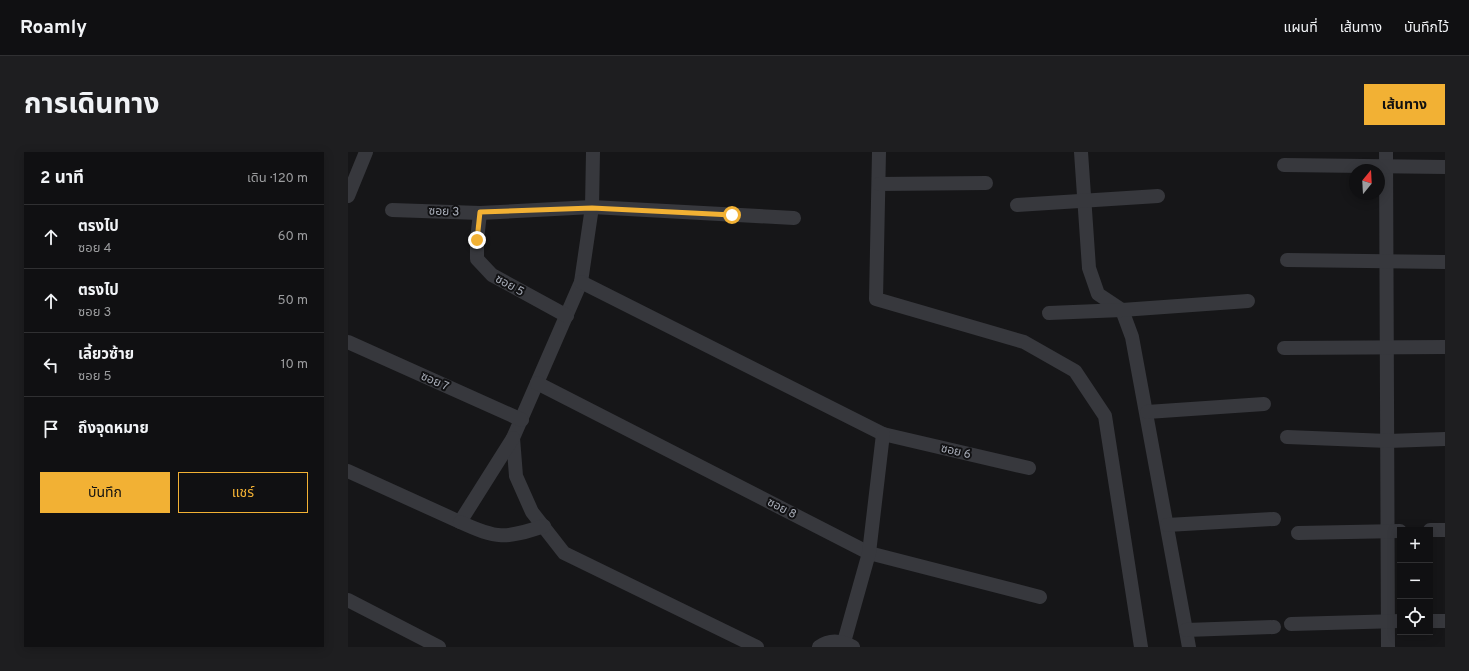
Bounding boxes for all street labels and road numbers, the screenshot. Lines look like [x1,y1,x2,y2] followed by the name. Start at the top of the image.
[428,203,460,221] street label: ซอย 3
[492,271,527,300] street label: ซอย 5
[418,369,451,395] street label: ซอย 7
[939,441,973,463] street label: ซอย 6
[764,495,799,523] street label: ซอย 8

